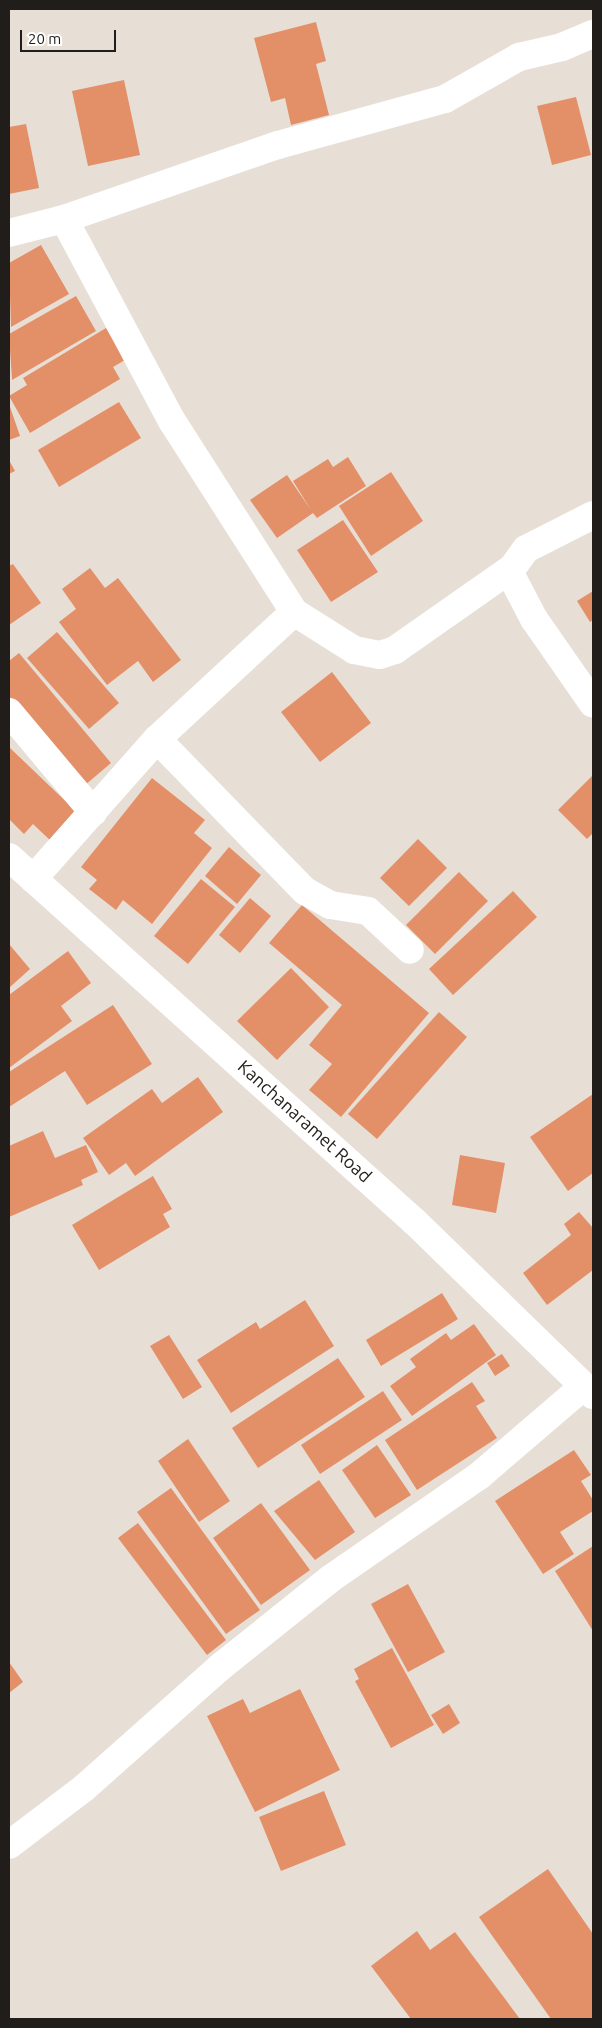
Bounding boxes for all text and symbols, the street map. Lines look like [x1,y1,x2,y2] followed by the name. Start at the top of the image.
[22,20,119,52] scale bar
[28,30,61,47] text: 20 m
[234,1055,376,1187] street label: Kanchanaramet Road

